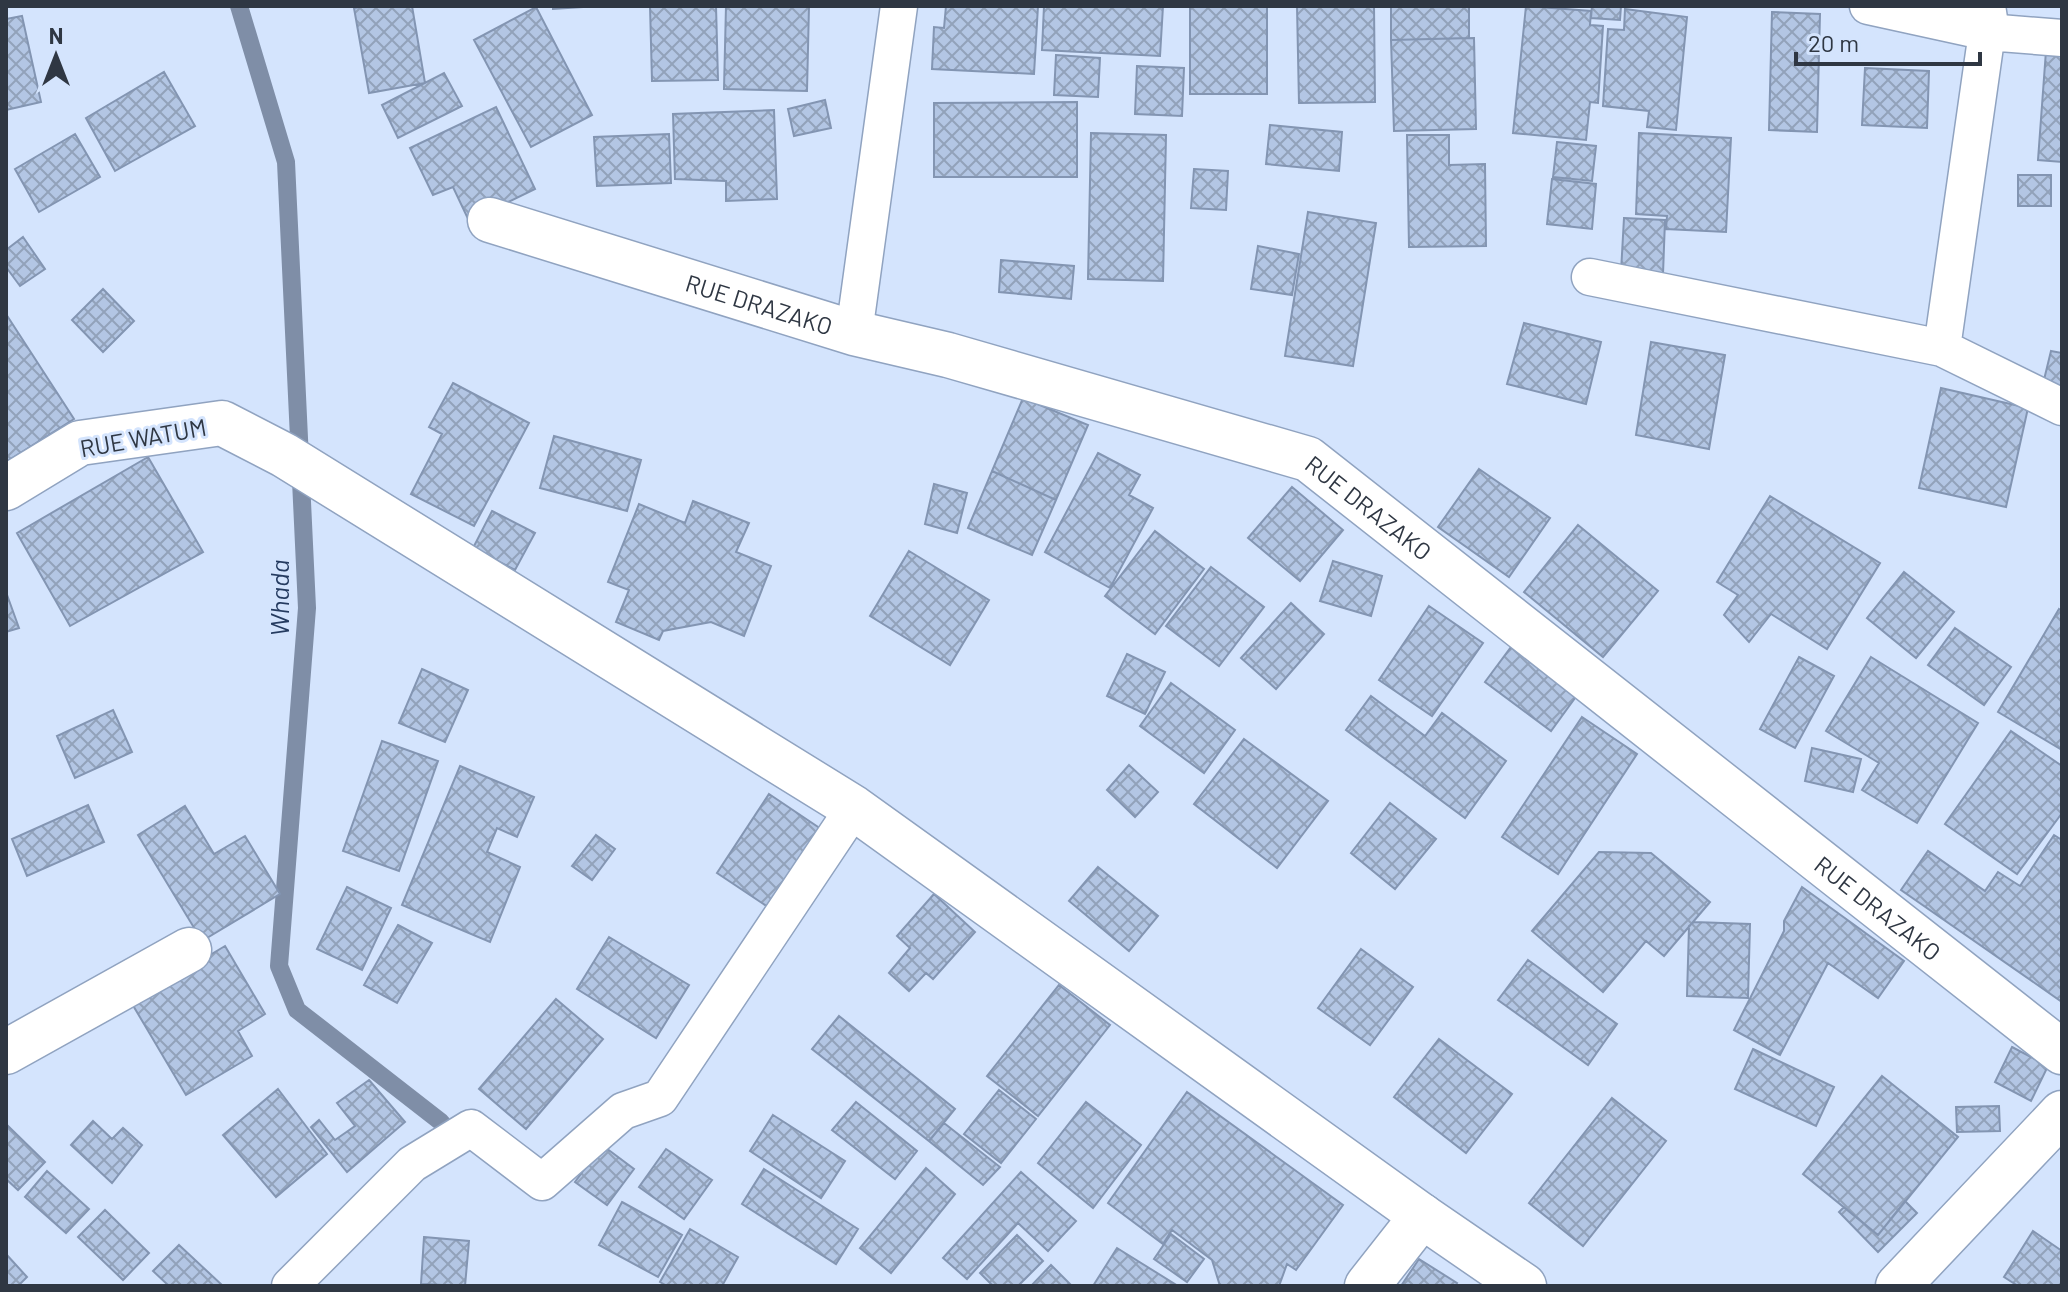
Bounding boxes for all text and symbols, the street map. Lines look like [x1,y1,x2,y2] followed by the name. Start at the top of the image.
[16,16,96,96] north arrow
[1796,16,1980,66] scale bar
[49,22,63,48] text: N
[1808,28,1859,57] text: 20 m
[682,267,836,340] street label: RUE DRAZAKO
[78,412,208,462] street label: RUE WATUM
[1300,449,1438,565] street label: RUE DRAZAKO
[263,559,294,637] water label: Whada
[1810,849,1947,966] street label: RUE DRAZAKO

